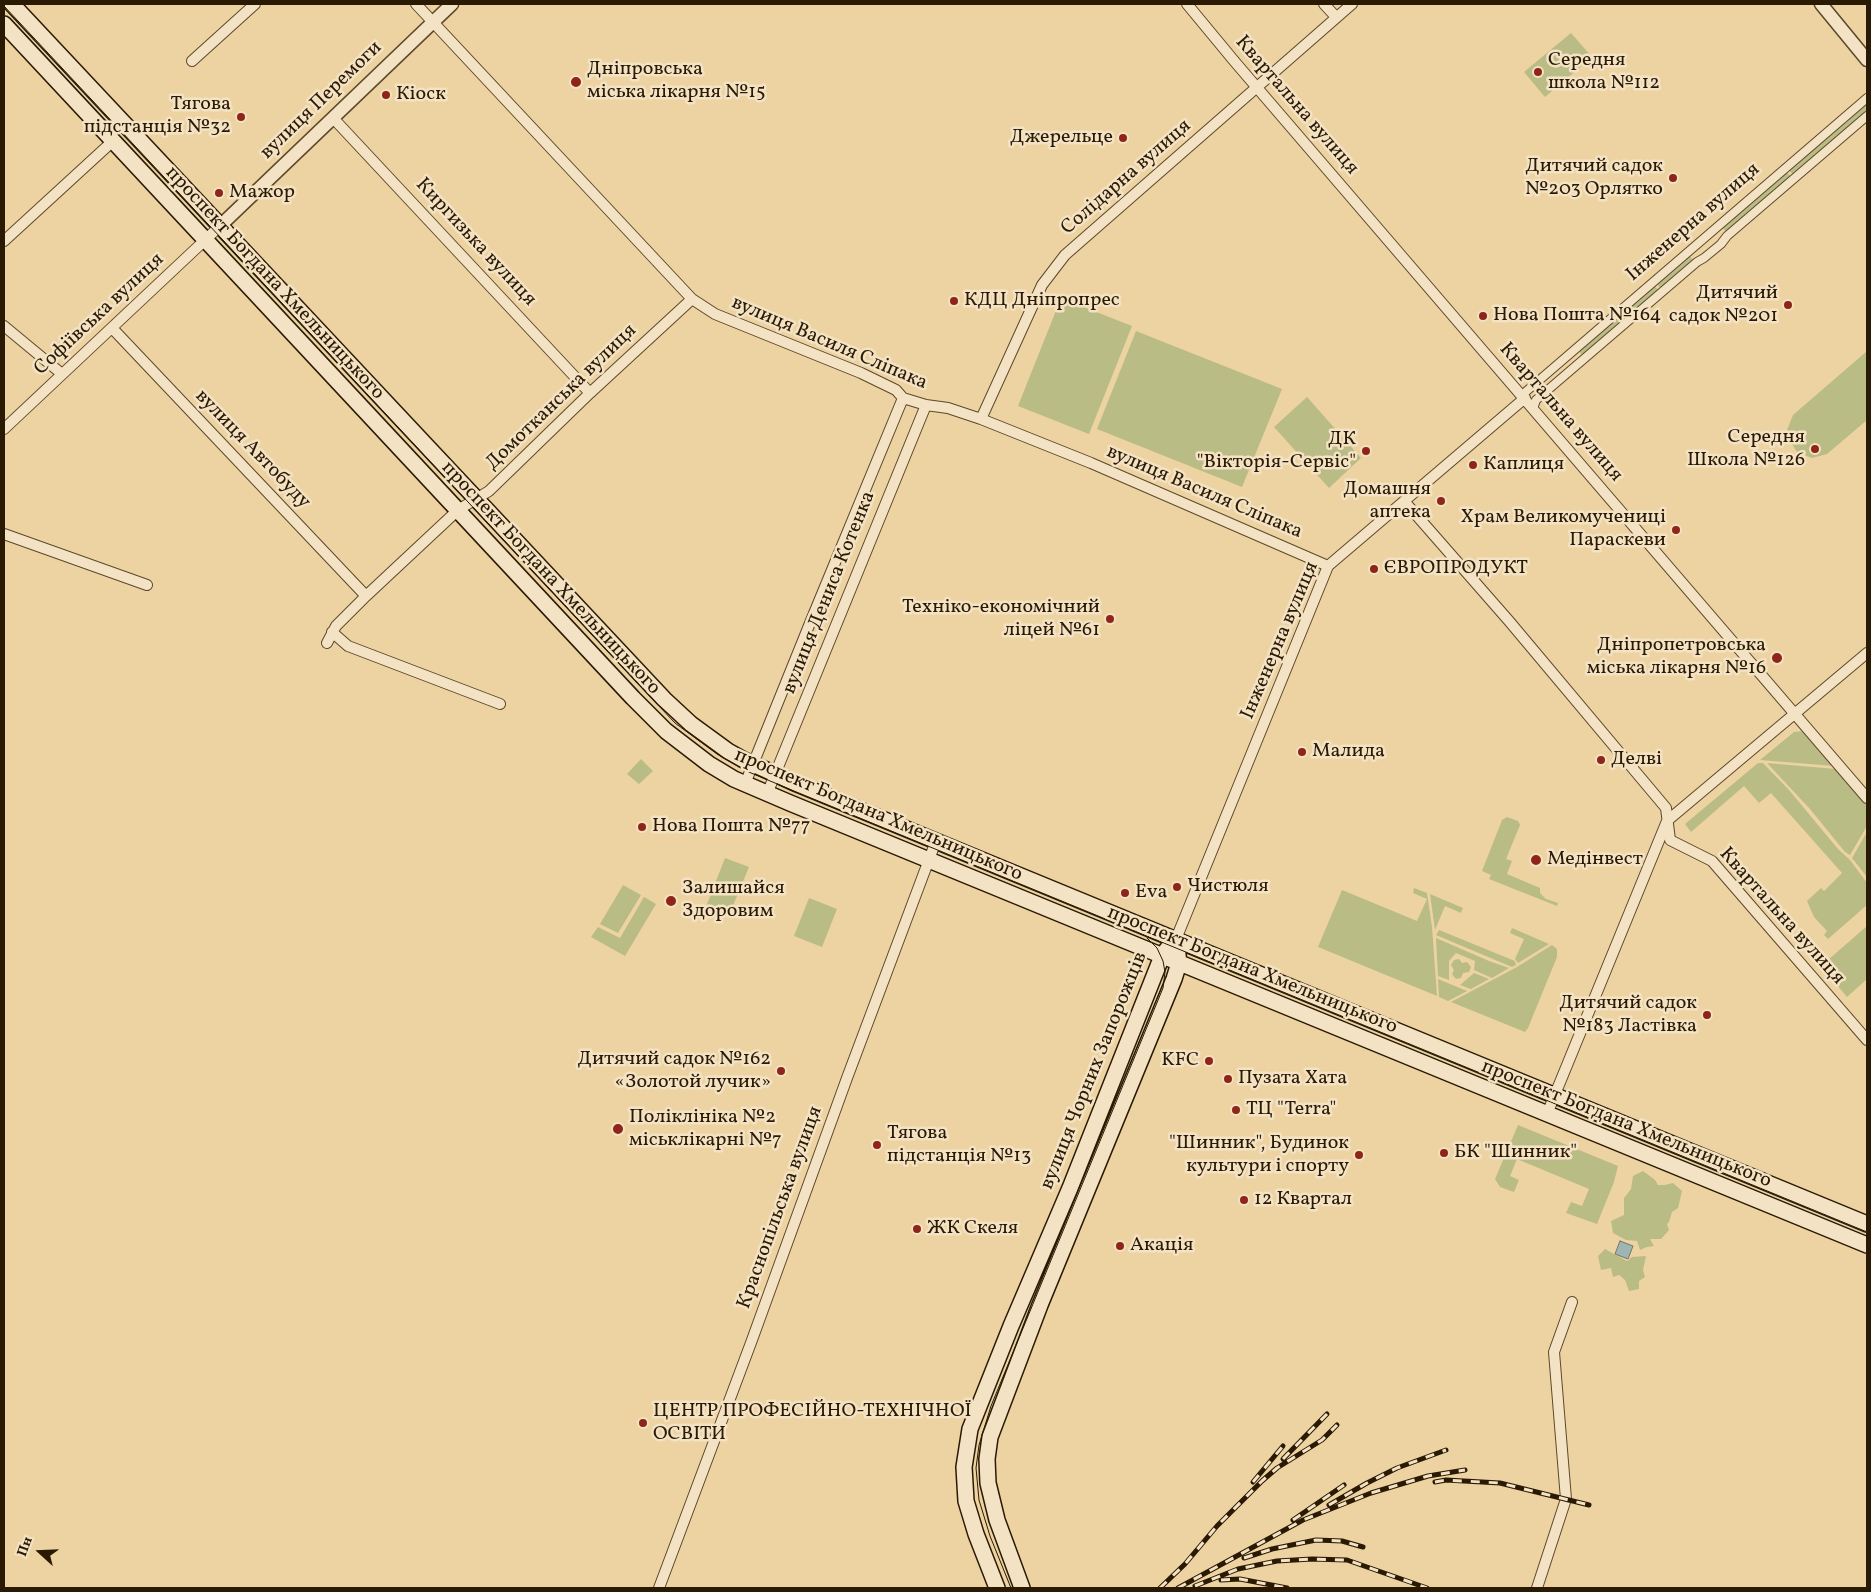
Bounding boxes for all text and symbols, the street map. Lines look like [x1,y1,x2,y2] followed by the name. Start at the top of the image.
[1229,31,1363,181] street label: Квартальна вулиця
[256,37,388,165] street label: вулиця Перемоги
[1548,49,1660,96] place label: Середня школа №112
[587,58,766,105] place label: Дніпровська міська лікарня №15
[1532,66,1544,78] marker: Середня школа №112
[569,75,583,89] marker: Дніпровська міська лікарня №15
[396,83,446,107] place label: Кіоск
[380,89,392,101] marker: Кіоск
[84,93,231,140] place label: Тягова пiдстанцiя №32
[235,111,247,123] marker: Тягова пiдстанцiя №32
[1057,115,1197,241] street label: Солідарна вулиця
[1010,126,1113,150] place label: Джерельце
[1117,132,1129,144] marker: Джерельце
[1525,155,1663,202] place label: Дитячий садок №203 Орлятко
[1622,158,1766,288] street label: Інженерна вулиця
[159,162,389,406] street label: проспект Богдана Хмельницького
[1667,172,1679,184] marker: Дитячий садок №203 Орлятко
[409,174,541,312] street label: Киргизька вулиця
[229,181,295,205] place label: Мажор
[213,187,225,199] marker: Мажор
[30,249,170,381] street label: Софіївська вулиця
[1669,282,1778,329] place label: Дитячий садок №201
[964,289,1120,313] place label: КДЦ Дніпропрес
[727,292,931,396] street label: вулиця Василя Сліпака
[948,295,960,307] marker: КДЦ Дніпропрес
[1782,299,1794,311] marker: Дитячий садок №201
[1493,304,1661,328] place label: Нова Пошта №164
[1477,310,1489,322] marker: Нова Пошта №164
[482,320,642,476] street label: Домотканська вулиця
[1493,338,1627,488] street label: Квартальна вулиця
[189,385,315,515] street label: вулиця Автобуду
[1687,426,1805,473] place label: Середня Школа №126
[1197,428,1356,475] place label: ДК "Вікторія-Сервіс"
[1102,441,1306,545] street label: вулиця Василя Сліпака
[1809,443,1821,455] marker: Середня Школа №126
[1360,445,1372,457] marker: ДК "Вікторія-Сервіс"
[1483,453,1564,477] place label: Каплиця
[435,457,665,701] street label: проспект Богдана Хмельницького
[1467,459,1479,471] marker: Каплиця
[1343,478,1431,525] place label: Домашня аптека
[778,488,882,698] street label: вулиця Дениса Котенка
[1435,495,1447,507] marker: Домашня аптека
[1460,506,1666,553] place label: Храм Великомучениці Параскеви
[1670,524,1682,536] marker: Храм Великомучениці Параскеви
[1384,557,1528,581] place label: ЄВРОПРОДУКТ
[1237,558,1325,724] street label: Інженерна вулиця
[1368,563,1380,575] marker: ЄВРОПРОДУКТ
[902,596,1100,643] place label: Техніко-економічний ліцей №61
[1104,613,1116,625] marker: Техніко-економічний ліцей №61
[1587,634,1766,681] place label: Дніпропетровська міська лікарня №16
[1770,651,1784,665] marker: Дніпропетровська міська лікарня №16
[1312,740,1385,764] place label: Малида
[730,744,1026,888] street label: проспект Богдана Хмельницького
[1296,746,1308,758] marker: Малида
[1611,748,1662,772] place label: Делві
[1595,754,1607,766] marker: Делві
[652,815,811,839] place label: Нова Пошта №77
[636,821,648,833] marker: Нова Пошта №77
[1713,843,1849,991] street label: Квартальна вулиця
[1547,848,1643,872] place label: Медінвест
[1529,853,1543,867] marker: Медінвест
[1187,875,1269,899] place label: Чистюля
[682,877,785,924] place label: Залишайся Здоровим
[1135,881,1168,905] place label: Eva
[1171,881,1183,893] marker: Чистюля
[1119,887,1131,899] marker: Eva
[664,894,678,908] marker: Залишайся Здоровим
[1103,902,1401,1040] street label: проспект Богдана Хмельницького
[1036,949,1154,1193] street label: вулиця Чорних Запорожців
[1559,992,1697,1039] place label: Дитячий садок №183 Ластівка
[1701,1009,1713,1021] marker: Дитячий садок №183 Ластівка
[577,1048,771,1095] place label: Дитячий садок №162 «Золотой лучик»
[1161,1049,1199,1073] place label: KFC
[1203,1055,1215,1067] marker: KFC
[1477,1056,1775,1194] street label: проспект Богдана Хмельницького
[775,1065,787,1077] marker: Дитячий садок №162 «Золотой лучик»
[1238,1067,1347,1091] place label: Пузата Хата
[1222,1073,1234,1085] marker: Пузата Хата
[1246,1098,1336,1122] place label: ТЦ "Terra"
[733,1103,829,1313] street label: Краснопільська вулиця
[1230,1104,1242,1116] marker: ТЦ "Terra"
[629,1106,782,1153] place label: Поліклініка №2 міськлікарні №7
[611,1122,625,1136] marker: Поліклініка №2 міськлікарні №7
[887,1122,1031,1169] place label: Тягова пiдстанцiя №13
[1169,1132,1349,1179] place label: "Шинник", Будинок культури і спорту
[871,1139,883,1151] marker: Тягова пiдстанцiя №13
[1454,1141,1577,1165] place label: БК "Шинник"
[1438,1147,1450,1159] marker: БК "Шинник"
[1353,1149,1365,1161] marker: "Шинник", Будинок культури і спорту
[1254,1188,1352,1212] place label: 12 Квартал
[1238,1194,1250,1206] marker: 12 Квартал
[927,1217,1018,1241] place label: ЖК Скеля
[911,1223,923,1235] marker: ЖК Скеля
[1130,1234,1194,1258] place label: Акація
[1114,1240,1126,1252] marker: Акація
[653,1400,972,1447] place label: ЦЕНТР ПРОФЕСІЙНО-ТЕХНІЧНОЇ ОСВІТИ
[637,1417,649,1429] marker: ЦЕНТР ПРОФЕСІЙНО-ТЕХНІЧНОЇ ОСВІТИ
[15,1527,65,1577] north arrow
[13,1534,38,1559] text: Пн

